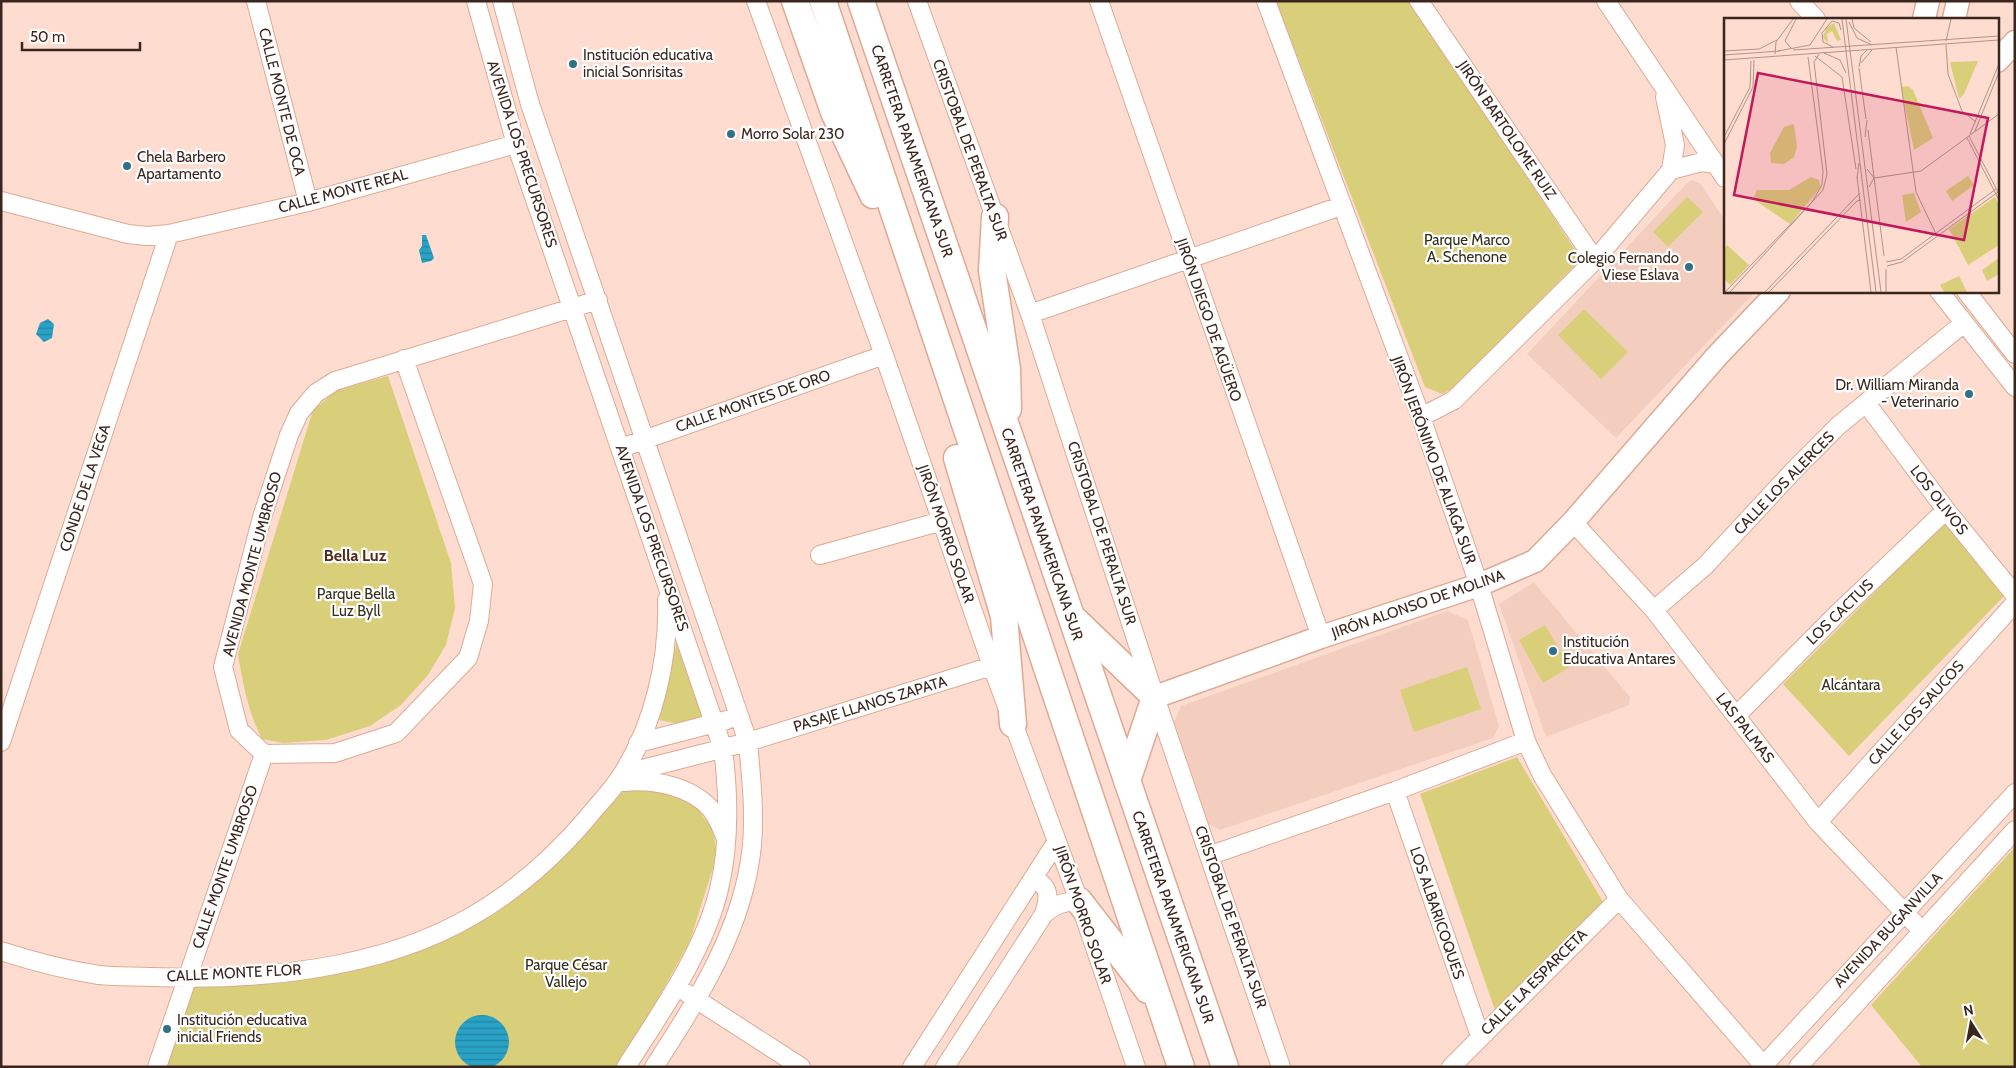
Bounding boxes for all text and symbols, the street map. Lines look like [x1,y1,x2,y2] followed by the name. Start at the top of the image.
[1724,18,1998,292] inset map
[22,20,140,52] scale bar
[255,26,309,179] street label: CALLE MONTE DE OCA
[30,28,65,46] text: 50 m
[867,42,957,260] street label: CARRETERA PANAMERICANA SUR
[583,46,714,81] place label: Institución educativa inicial Sonrisitas
[1453,56,1561,203] street label: JIRÓN BARTOLOME RUIZ
[929,57,1011,243] street label: CRISTOBAL DE PERALTA SUR
[483,58,561,250] street label: AVENIDA LOS PRECURSORES
[567,58,579,70] marker: Institución educativa inicial Sonrisitas
[741,125,844,143] place label: Morro Solar 230
[725,128,737,140] marker: Morro Solar 230
[137,148,226,183] place label: Chela Barbero Apartamento
[121,160,133,172] marker: Chela Barbero Apartamento
[276,165,410,217] street label: CALLE MONTE REAL
[1424,231,1510,266] park label: Parque Marco A. Schenone
[1172,235,1246,404] street label: JIRÓN DIEGO DE AGÜERO
[1568,249,1680,284] place label: Colegio Fernando Viese Eslava
[1683,261,1695,273] marker: Colegio Fernando Viese Eslava
[1388,352,1481,566] street label: JIRÓN JERÓNIMO DE ALIAGA SUR
[673,366,833,436] street label: CALLE MONTES DE ORO
[1835,376,1960,411] place label: Dr. William Miranda - Veterinario
[1963,388,1975,400] marker: Dr. William Miranda - Veterinario
[56,421,114,554] street label: CONDE DE LA VEGA
[997,425,1087,643] street label: CARRETERA PANAMERICANA SUR
[1730,428,1838,538] street label: CALLE LOS ALERCES
[1064,439,1140,627] street label: CRISTOBAL DE PERALTA SUR
[612,442,692,634] street label: AVENIDA LOS PRECURSORES
[914,461,979,605] street label: JIRÓN MORRO SOLAR
[1906,462,1972,538] street label: LOS OLIVOS
[219,470,285,658] street label: AVENIDA MONTE UMBROSO
[324,546,387,565] district label: Bella Luz
[1328,565,1508,642] street label: JIRÓN ALONSO DE MOLINA
[1803,575,1877,648] street label: LOS CACTUS
[317,585,396,620] park label: Parque Bella Luz Byll
[1563,633,1675,668] place label: Institución Educativa Antares
[1547,645,1559,657] marker: Institución Educativa Antares
[1864,657,1968,769] street label: CALLE LOS SAUCOS
[791,672,950,736] street label: PASAJE LLANOS ZAPATA
[1822,676,1881,694] park label: Alcántara
[1712,689,1778,767] street label: LAS PALMAS
[189,783,261,951] street label: CALLE MONTE UMBROSO
[1128,808,1218,1026] street label: CARRETERA PANAMERICANA SUR
[1191,823,1271,1011] street label: CRISTOBAL DE PERALTA SUR
[1051,842,1116,986] street label: JIRÓN MORRO SOLAR
[1406,844,1468,982] street label: LOS ALBARICOQUES
[1830,868,1946,991] street label: AVENIDA BUGANVILLA
[1477,925,1591,1039] street label: CALLE LA ESPARCETA
[525,956,607,991] park label: Parque César Vallejo
[166,960,302,986] street label: CALLE MONTE FLOR
[1946,998,1996,1048] north arrow
[1962,1000,1975,1020] text: N
[177,1011,308,1046] place label: Institución educativa inicial Friends
[161,1023,173,1035] marker: Institución educativa inicial Friends

